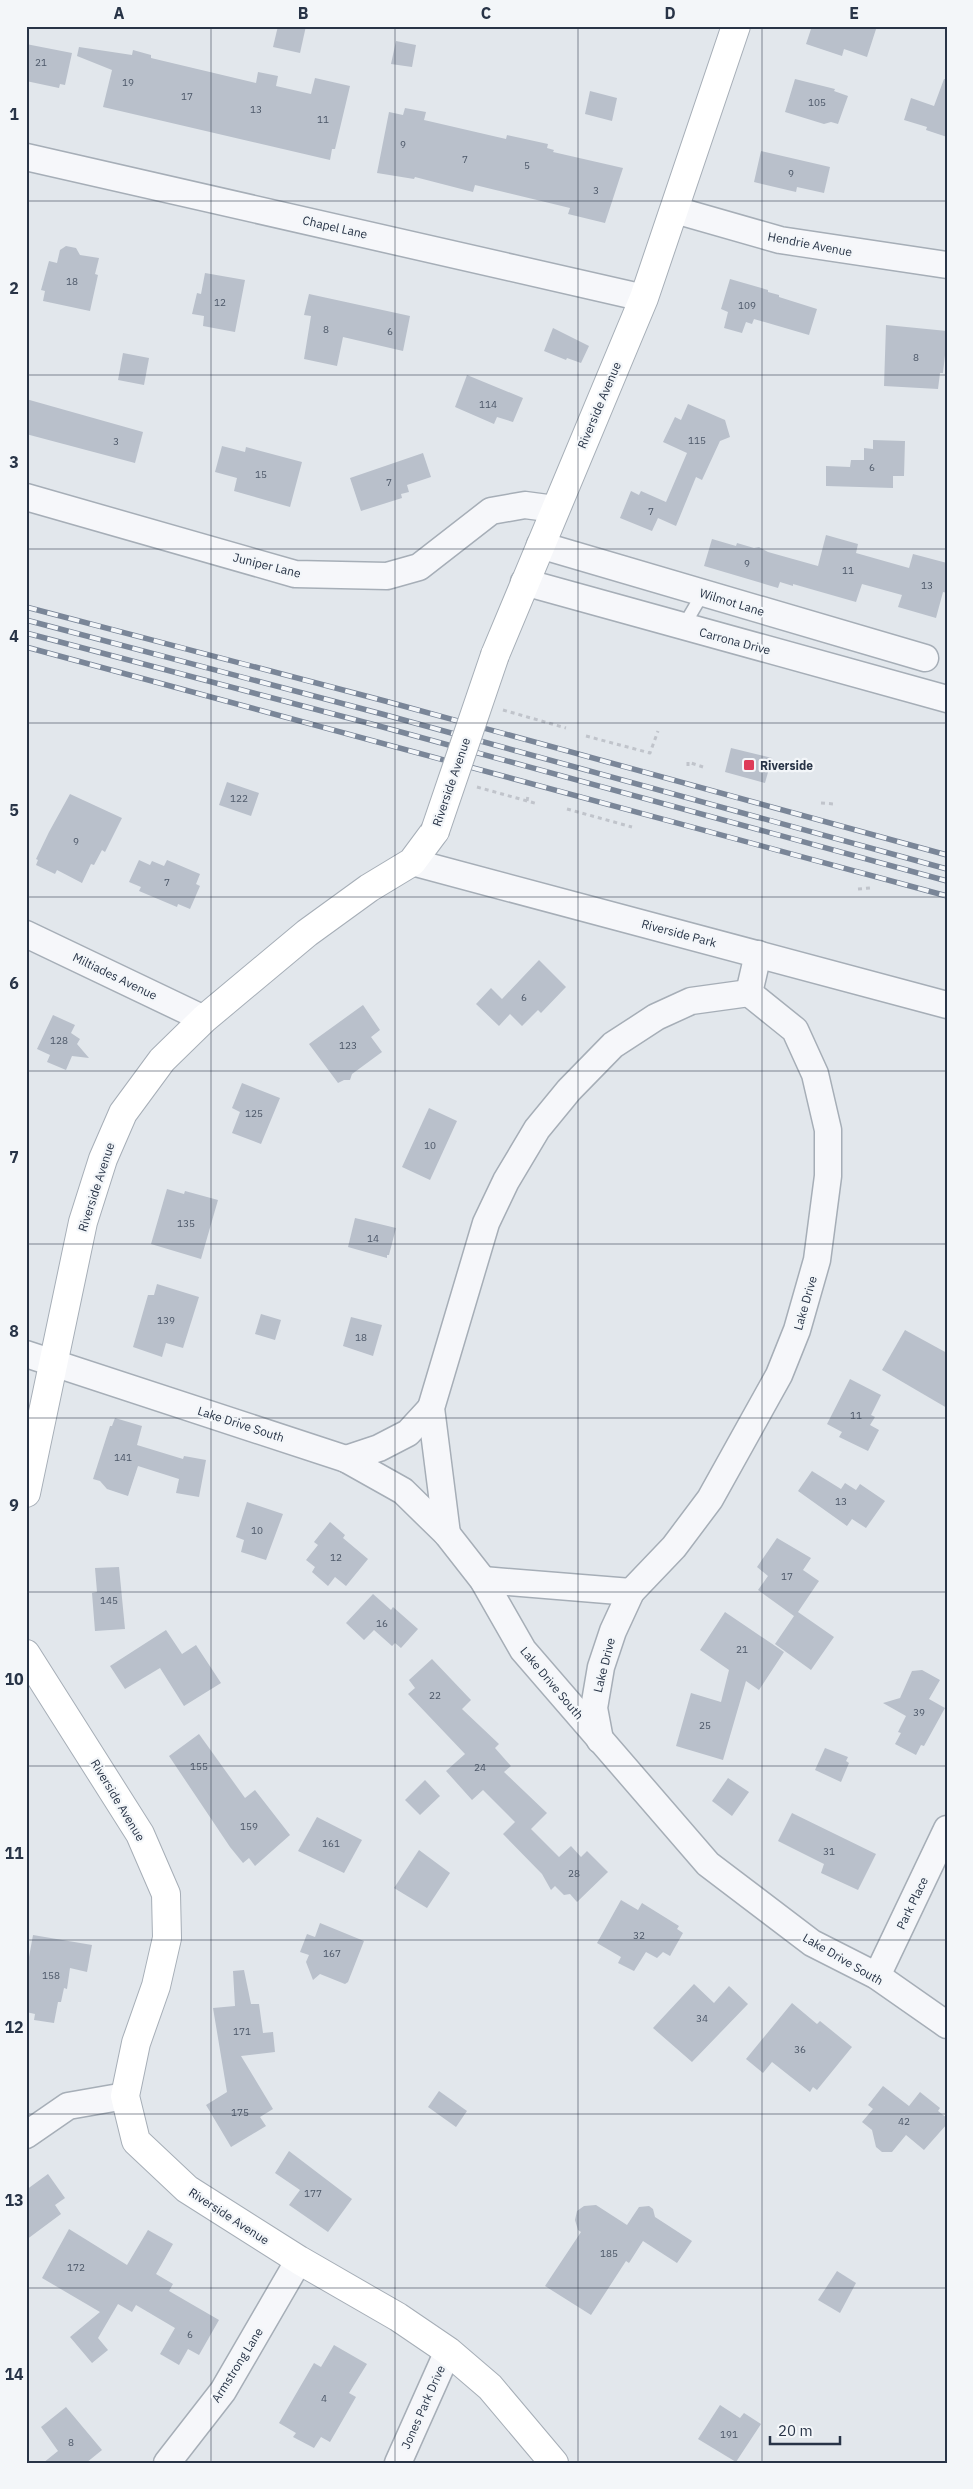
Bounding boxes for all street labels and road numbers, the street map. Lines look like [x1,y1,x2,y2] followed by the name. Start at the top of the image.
[301,212,369,242] street label: Chapel Lane
[766,228,854,260] street label: Hendrie Avenue
[574,359,624,451] street label: Riverside Avenue
[232,549,303,581] street label: Juniper Lane
[698,585,767,619] street label: Wilmot Lane
[698,624,773,658] street label: Carrona Drive
[429,735,473,828] street label: Riverside Avenue
[640,916,719,950] street label: Riverside Park
[70,949,160,1003] street label: Miltiades Avenue
[75,1140,118,1233] street label: Riverside Avenue
[790,1274,820,1332] street label: Lake Drive
[196,1403,286,1445] street label: Lake Drive South
[590,1636,618,1694] street label: Lake Drive
[517,1644,587,1722] street label: Lake Drive South
[88,1756,149,1844] street label: Riverside Avenue
[893,1874,931,1932] street label: Park Place
[800,1930,886,1988] street label: Lake Drive South
[186,2184,272,2248] street label: Riverside Avenue
[208,2324,266,2405] street label: Armstrong Lane
[398,2363,448,2451] street label: Jones Park Drive

